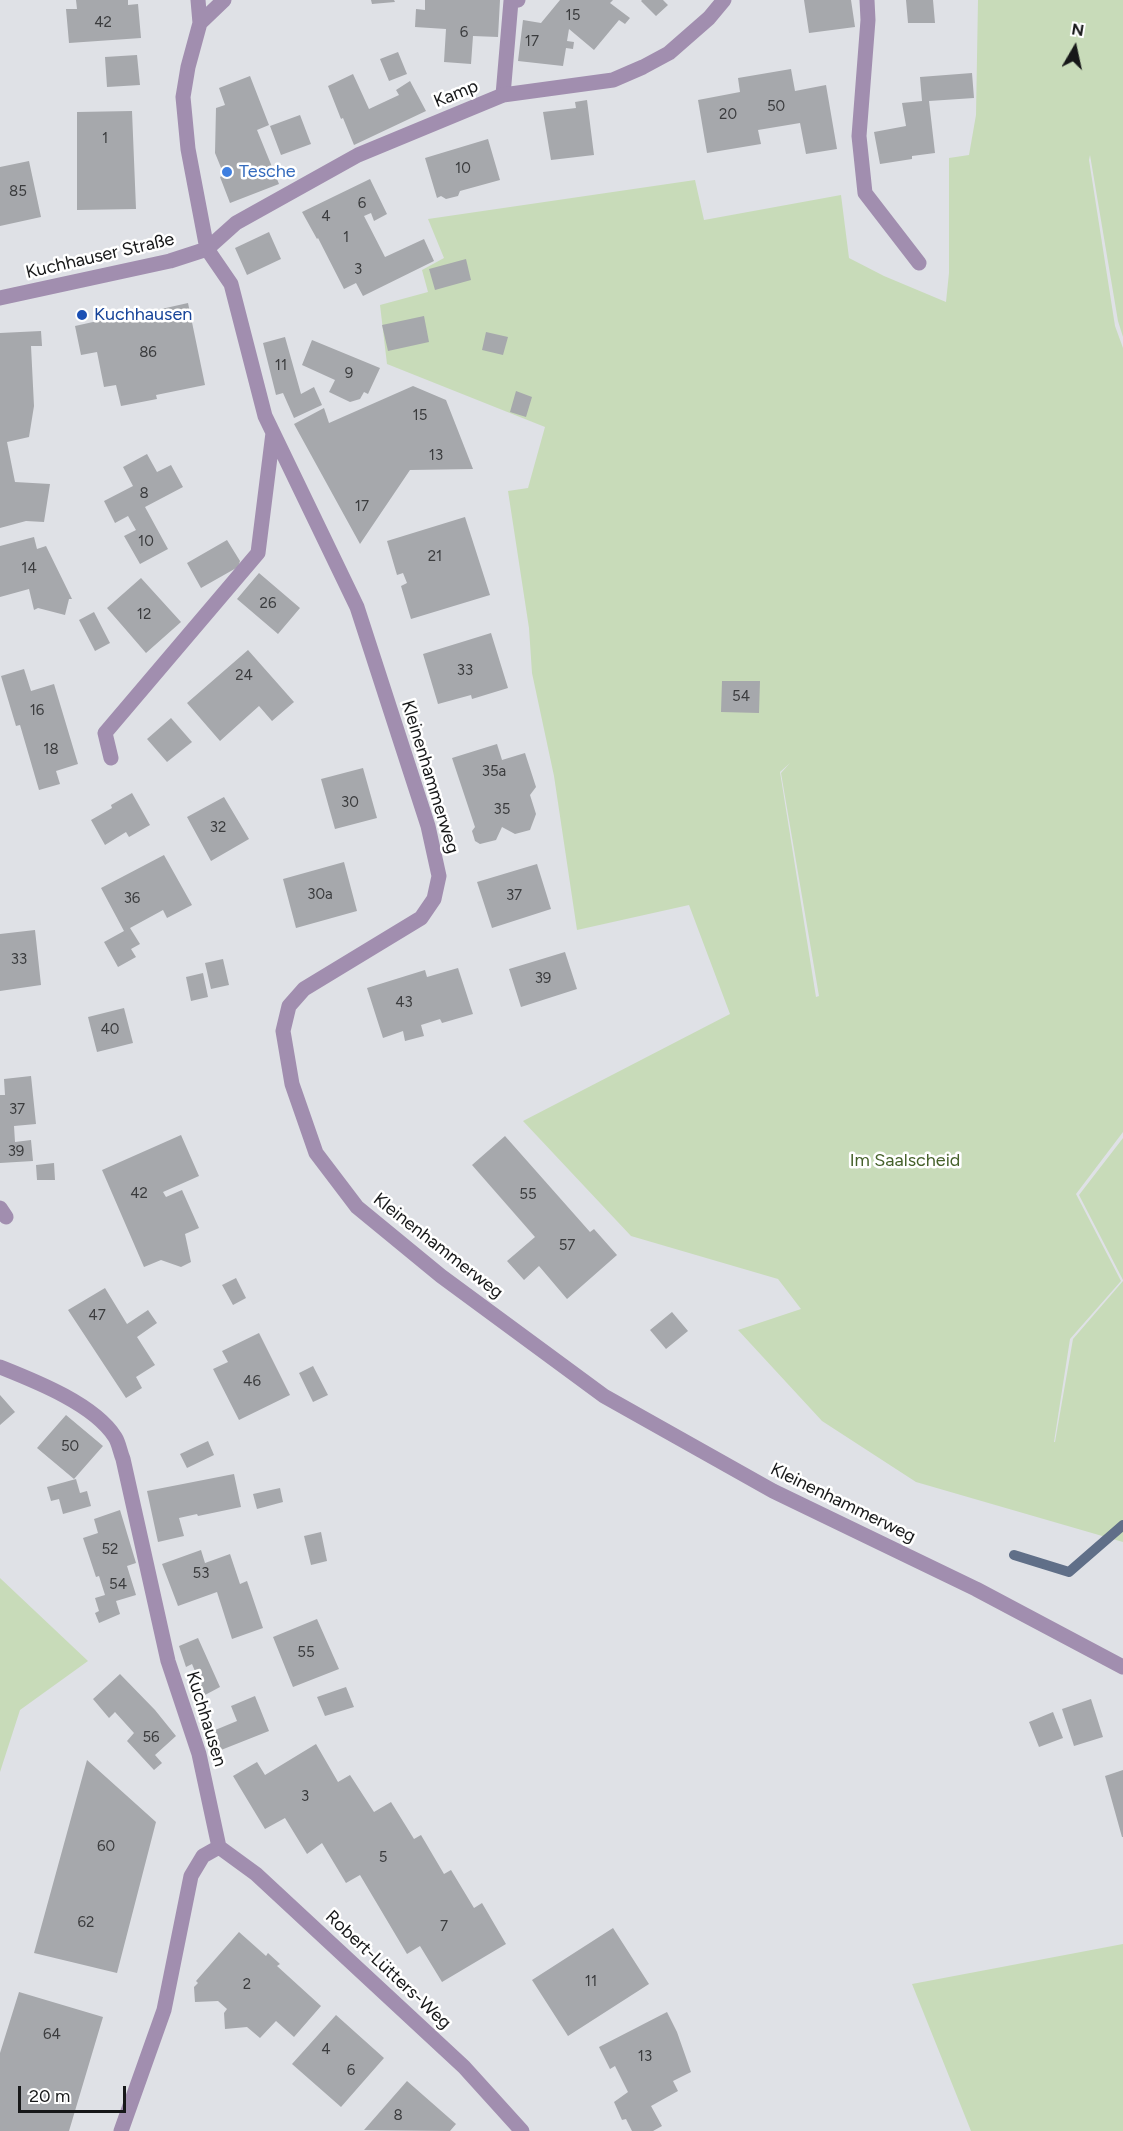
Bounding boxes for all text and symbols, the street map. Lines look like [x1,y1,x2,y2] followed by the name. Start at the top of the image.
[566,7,580,25] house number: 15
[94,14,112,32] house number: 42
[1045,18,1105,78] north arrow
[1070,19,1085,40] text: N
[460,24,468,42] house number: 6
[525,33,539,51] house number: 17
[431,75,481,113] street label: Kamp
[767,98,785,116] house number: 50
[719,106,737,124] house number: 20
[102,130,108,148] house number: 1
[455,160,471,178] house number: 10
[239,161,296,183] place label: Tesche
[220,165,234,179] marker: Tesche
[9,183,27,201] house number: 85
[358,195,366,213] house number: 6
[321,208,331,226] house number: 4
[24,228,176,284] street label: Kuchhauser Straße
[343,229,349,247] house number: 1
[354,261,362,279] house number: 3
[94,304,192,326] place label: Kuchhausen
[75,308,89,322] marker: Kuchhausen
[139,344,157,362] house number: 86
[275,357,287,375] house number: 11
[345,365,353,383] house number: 9
[413,407,427,425] house number: 15
[429,447,443,465] house number: 13
[139,485,149,503] house number: 8
[355,498,369,516] house number: 17
[138,533,154,551] house number: 10
[428,548,442,566] house number: 21
[21,560,37,578] house number: 14
[260,595,276,613] house number: 26
[137,606,151,624] house number: 12
[457,662,473,680] house number: 33
[235,667,253,685] house number: 24
[732,688,750,706] house number: 54
[396,698,464,856] street label: Kleinenhammerweg
[30,702,44,720] house number: 16
[43,741,59,759] house number: 18
[482,763,506,781] house number: 35a
[341,794,359,812] house number: 30
[494,801,510,819] house number: 35
[210,819,226,837] house number: 32
[307,886,333,904] house number: 30a
[506,887,522,905] house number: 37
[124,890,140,908] house number: 36
[11,951,27,969] house number: 33
[535,970,551,988] house number: 39
[395,994,413,1012] house number: 43
[101,1021,119,1039] house number: 40
[9,1101,25,1119] house number: 37
[8,1143,24,1161] house number: 39
[850,1150,960,1172] park label: Im Saalscheid
[130,1185,148,1203] house number: 42
[519,1186,537,1204] house number: 55
[369,1189,507,1303] street label: Kleinenhammerweg
[559,1237,575,1255] house number: 57
[88,1307,106,1325] house number: 47
[243,1373,261,1391] house number: 46
[61,1438,79,1456] house number: 50
[767,1458,919,1548] street label: Kleinenhammerweg
[101,1541,119,1559] house number: 52
[193,1565,209,1583] house number: 53
[109,1576,127,1594] house number: 54
[297,1644,315,1662] house number: 55
[181,1669,231,1769] street label: Kuchhausen
[142,1729,160,1747] house number: 56
[301,1788,309,1806] house number: 3
[97,1838,115,1856] house number: 60
[379,1849,387,1867] house number: 5
[321,1906,455,2034] street label: Robert-Lütters-Weg
[78,1914,94,1932] house number: 62
[440,1918,448,1936] house number: 7
[585,1973,597,1991] house number: 11
[243,1976,251,1994] house number: 2
[43,2026,61,2044] house number: 64
[321,2041,331,2059] house number: 4
[638,2048,652,2066] house number: 13
[347,2062,355,2080] house number: 6
[21,2074,129,2112] scale bar
[29,2085,70,2107] text: 20 m
[393,2107,403,2125] house number: 8

